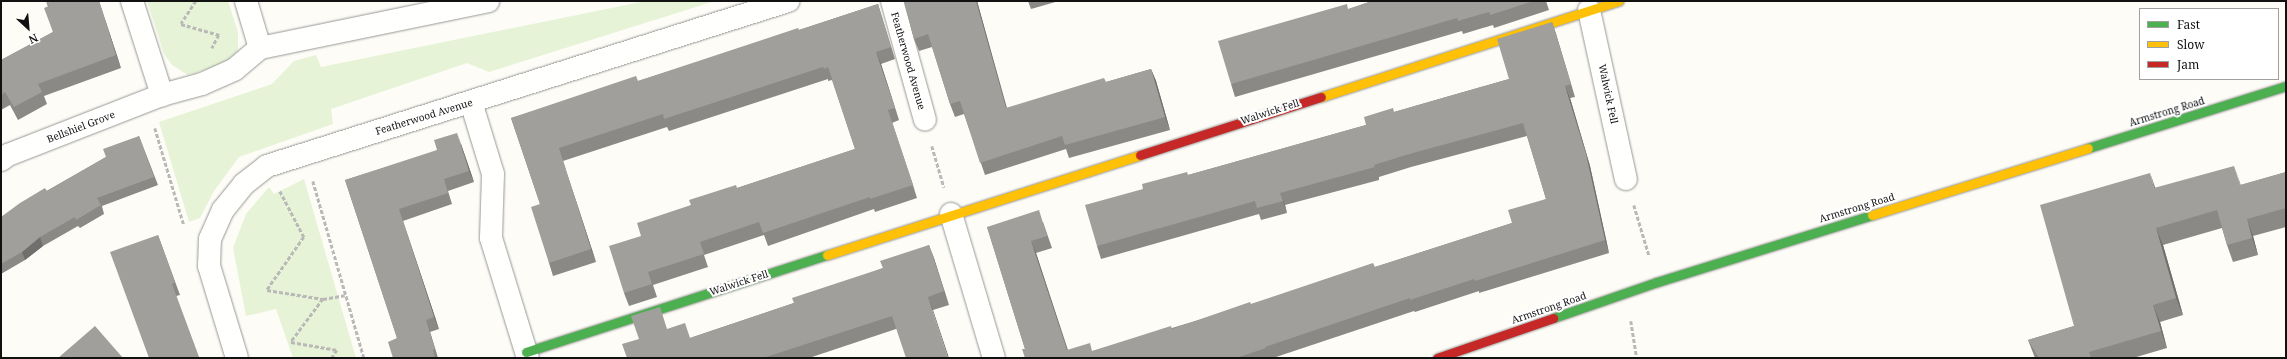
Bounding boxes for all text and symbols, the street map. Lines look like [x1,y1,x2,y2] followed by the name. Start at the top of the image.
[8,8,48,48] north arrow
[2139,8,2279,80] legend
[888,11,928,111] street label: Featherwood Avenue
[2177,16,2200,33] text: Fast
[26,31,41,48] text: N
[2177,36,2205,53] text: Slow
[2177,56,2199,73] text: Jam
[1596,63,1620,125] street label: Walwick Fell
[2128,95,2206,129] street label: Armstrong Road
[374,96,474,138] street label: Featherwood Avenue
[1239,97,1301,127] street label: Walwick Fell
[45,109,117,145] street label: Bellshiel Grove
[1818,191,1896,225] street label: Armstrong Road
[708,268,770,298] street label: Walwick Fell
[1510,290,1588,326] street label: Armstrong Road

